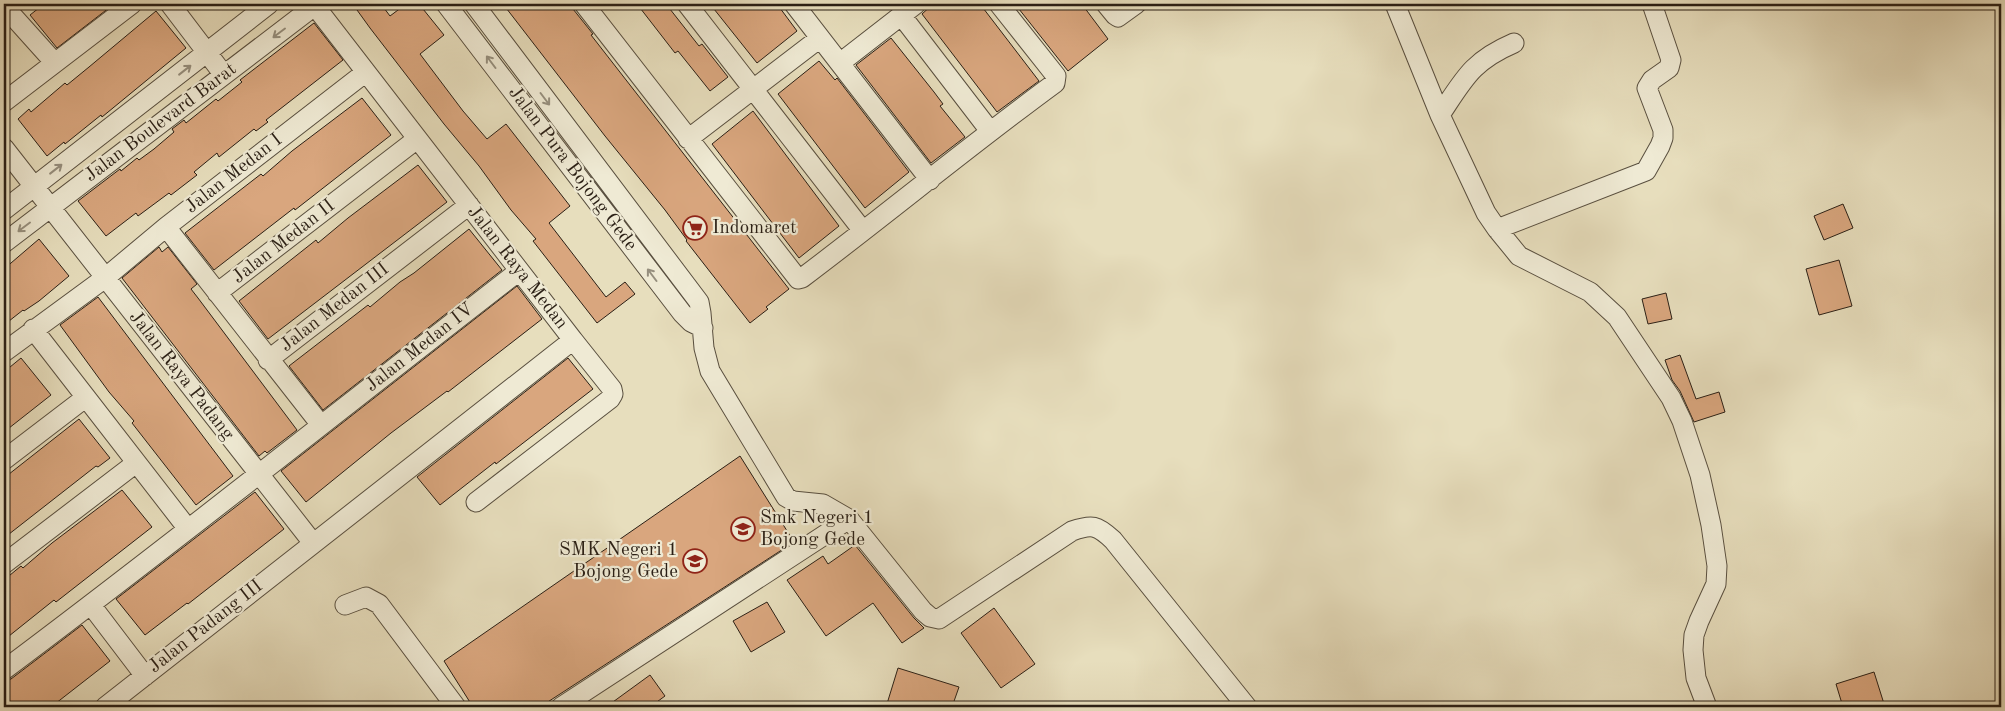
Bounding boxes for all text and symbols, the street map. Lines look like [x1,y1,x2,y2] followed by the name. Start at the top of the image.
[273,28,286,39] one-way arrow
[485,56,496,69] one-way arrow
[82,60,240,186] street label: Jalan Boulevard Barat
[178,64,191,75] one-way arrow
[504,83,640,255] street label: Jalan Pura Bojong Gede
[540,92,550,106] one-way arrow
[182,131,286,217] street label: Jalan Medan I
[49,164,62,175] one-way arrow
[229,196,339,288] street label: Jalan Medan II
[463,203,571,333] street label: Jalan Raya Medan
[682,215,708,241] supermarket icon: Indomaret
[712,219,797,238] place label: Indomaret
[18,222,31,233] one-way arrow
[277,260,393,356] street label: Jalan Medan III
[647,268,658,281] one-way arrow
[362,300,478,396] street label: Jalan Medan IV
[125,308,238,445] street label: Jalan Raya Padang
[760,509,874,550] place label: Smk Negeri 1 Bojong Gede
[730,516,756,542] school or university icon: Smk Negeri 1 Bojong Gede
[559,541,678,582] place label: SMK Negeri 1 Bojong Gede
[682,548,708,574] school or university icon: SMK Negeri 1 Bojong Gede
[145,577,267,677] street label: Jalan Padang III

